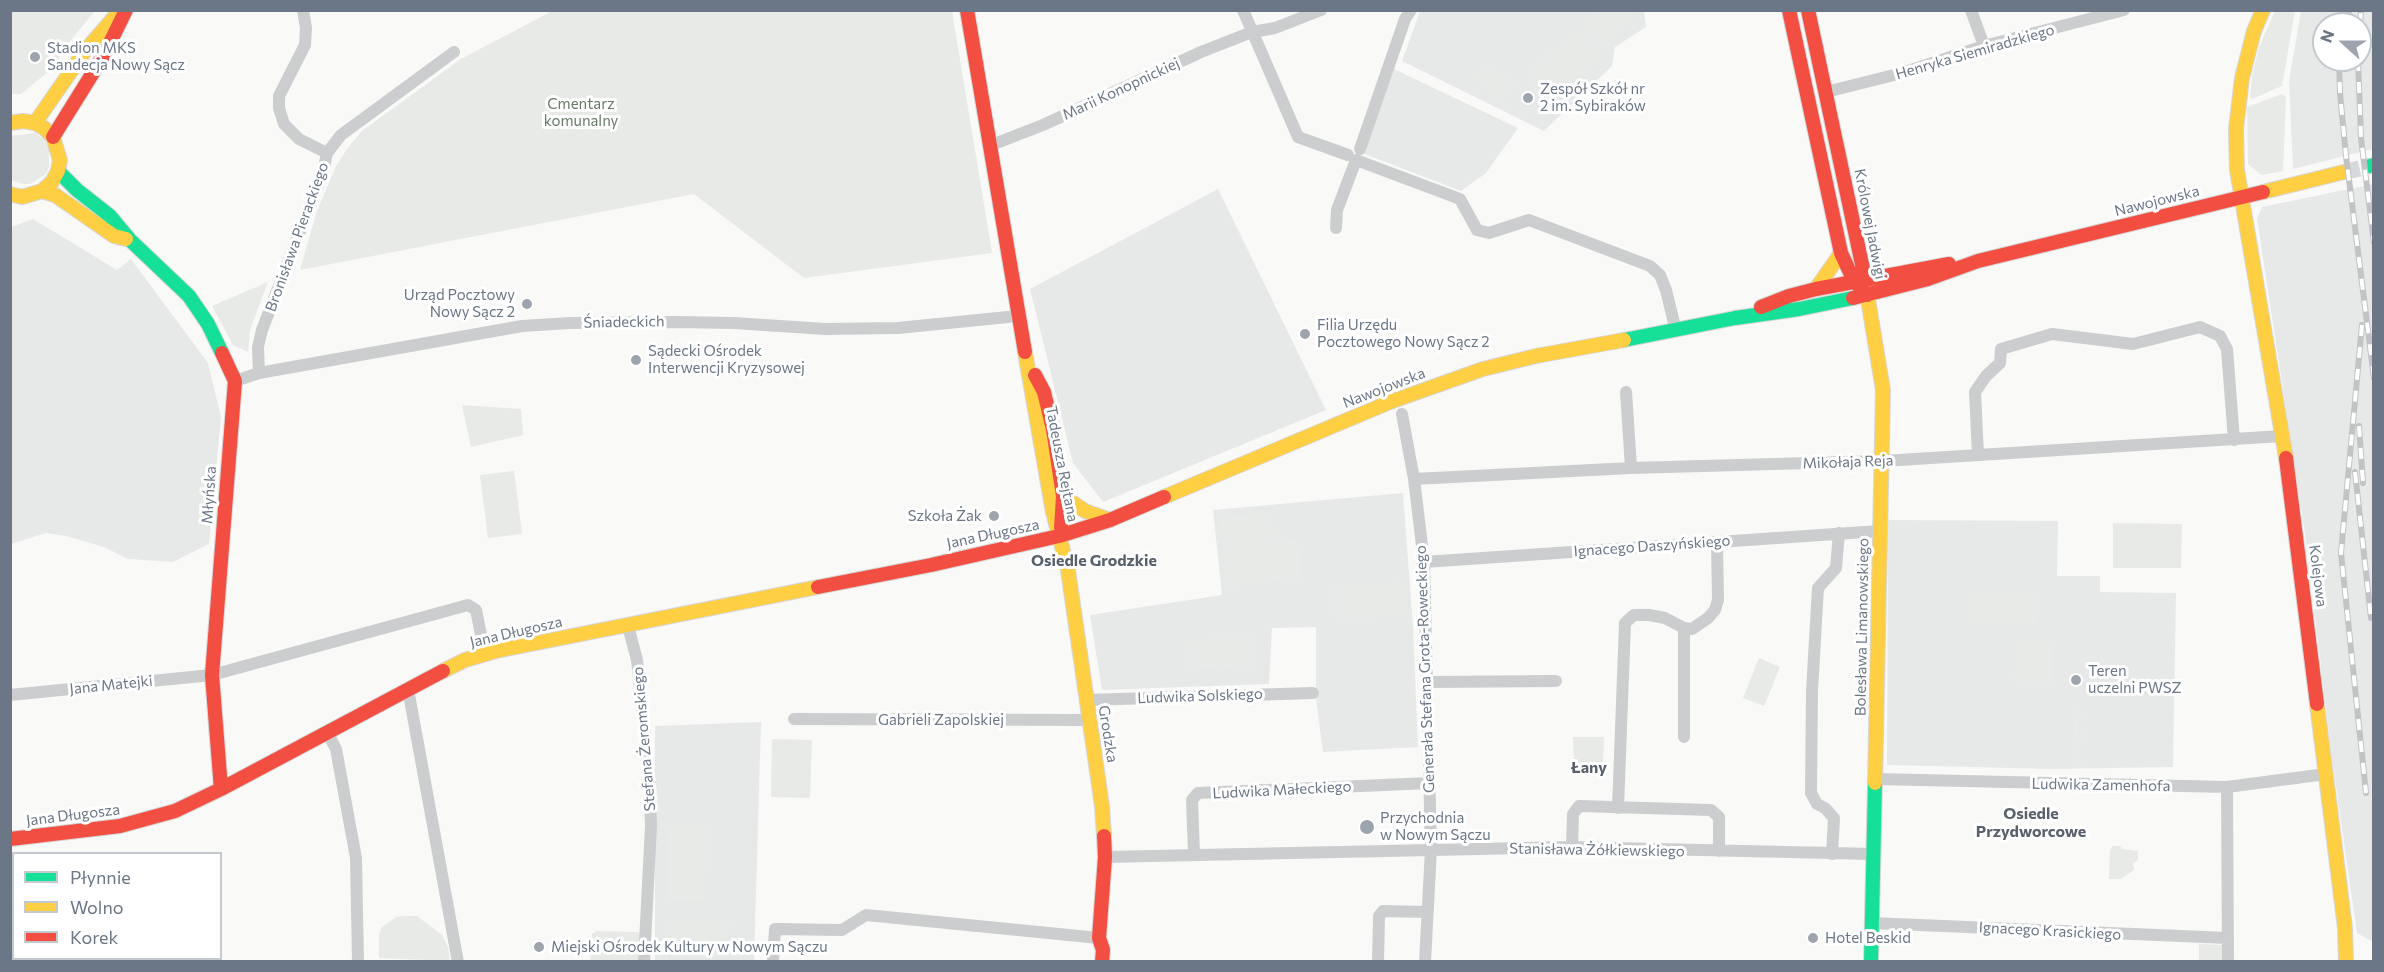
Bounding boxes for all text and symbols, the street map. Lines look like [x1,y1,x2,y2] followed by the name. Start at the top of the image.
[2312,12,2372,72] north arrow
[1893,21,2057,83] street label: Henryka Siemiradzkiego
[2316,27,2338,45] text: N
[47,39,185,74] place label: Stadion MKS Sandecja Nowy Sącz
[28,50,42,64] marker: Stadion MKS Sandecja Nowy Sącz
[1060,54,1182,124] street label: Marii Konopnickiej
[1540,80,1646,115] place label: Zespół Szkół nr 2 im. Sybiraków
[1521,91,1535,105] marker: Zespół Szkół nr 2 im. Sybiraków
[544,95,618,130] park label: Cmentarz komunalny
[262,160,332,314] street label: Bronisława Pierackiego
[1850,167,1890,281] street label: Królowej Jadwigi
[2113,182,2201,220] street label: Nawojowska
[404,286,515,321] place label: Urząd Pocztowy Nowy Sącz 2
[520,297,534,311] marker: Urząd Pocztowy Nowy Sącz 2
[583,312,665,332] street label: Śniadeckich
[1317,316,1490,351] place label: Filia Urzędu Pocztowego Nowy Sącz 2
[1298,327,1312,341] marker: Filia Urzędu Pocztowego Nowy Sącz 2
[648,342,805,377] place label: Sądecki Ośrodek Interwencji Kryzysowej
[629,353,643,367] marker: Sądecki Ośrodek Interwencji Kryzysowej
[1340,364,1428,412] street label: Nawojowska
[1042,404,1082,524] street label: Tadeusza Rejtana
[1802,451,1894,473] street label: Mikołaja Reja
[198,465,220,525] street label: Młyńska
[908,507,982,525] place label: Szkoła Żak
[987,509,1001,523] marker: Szkoła Żak
[945,515,1041,553] street label: Jana Długosza
[1573,532,1731,560] street label: Ignacego Daszyńskiego
[1851,538,1873,716] street label: Bolesława Limanowskiego
[2305,544,2331,608] street label: Kolejowa
[1412,545,1438,793] street label: Generała Stefana Grota-Roweckiego
[1031,551,1157,571] district label: Osiedle Grodzkie
[468,613,564,651] street label: Jana Długosza
[2088,662,2182,697] place label: Teren uczelni PWSZ
[629,666,659,812] street label: Stefana Żeromskiego
[69,672,153,698] street label: Jana Matejki
[2069,673,2083,687] marker: Teren uczelni PWSZ
[1137,685,1263,707] street label: Ludwika Solskiego
[1095,704,1121,764] street label: Grodzka
[878,711,1004,729] street label: Gabrieli Zapolskiej
[1571,758,1607,778] district label: Łany
[2031,775,2171,795] street label: Ludwika Zamenhofa
[1212,777,1352,803] street label: Ludwika Małeckiego
[25,800,121,830] street label: Jana Długosza
[1976,804,2086,842] district label: Osiedle Przydworcowe
[1380,809,1491,844] place label: Przychodnia w Nowym Sączu
[1358,818,1376,836] marker: Przychodnia w Nowym Sączu
[1509,839,1685,861] street label: Stanisława Żółkiewskiego
[12,852,222,960] legend
[70,866,131,888] text: Płynnie
[70,896,124,918] text: Wolno
[1978,918,2122,944] street label: Ignacego Krasickiego
[70,926,118,948] text: Korek
[1825,929,1911,947] place label: Hotel Beskid
[1806,931,1820,945] marker: Hotel Beskid
[551,938,828,956] place label: Miejski Ośrodek Kultury w Nowym Sączu
[532,940,546,954] marker: Miejski Ośrodek Kultury w Nowym Sączu

